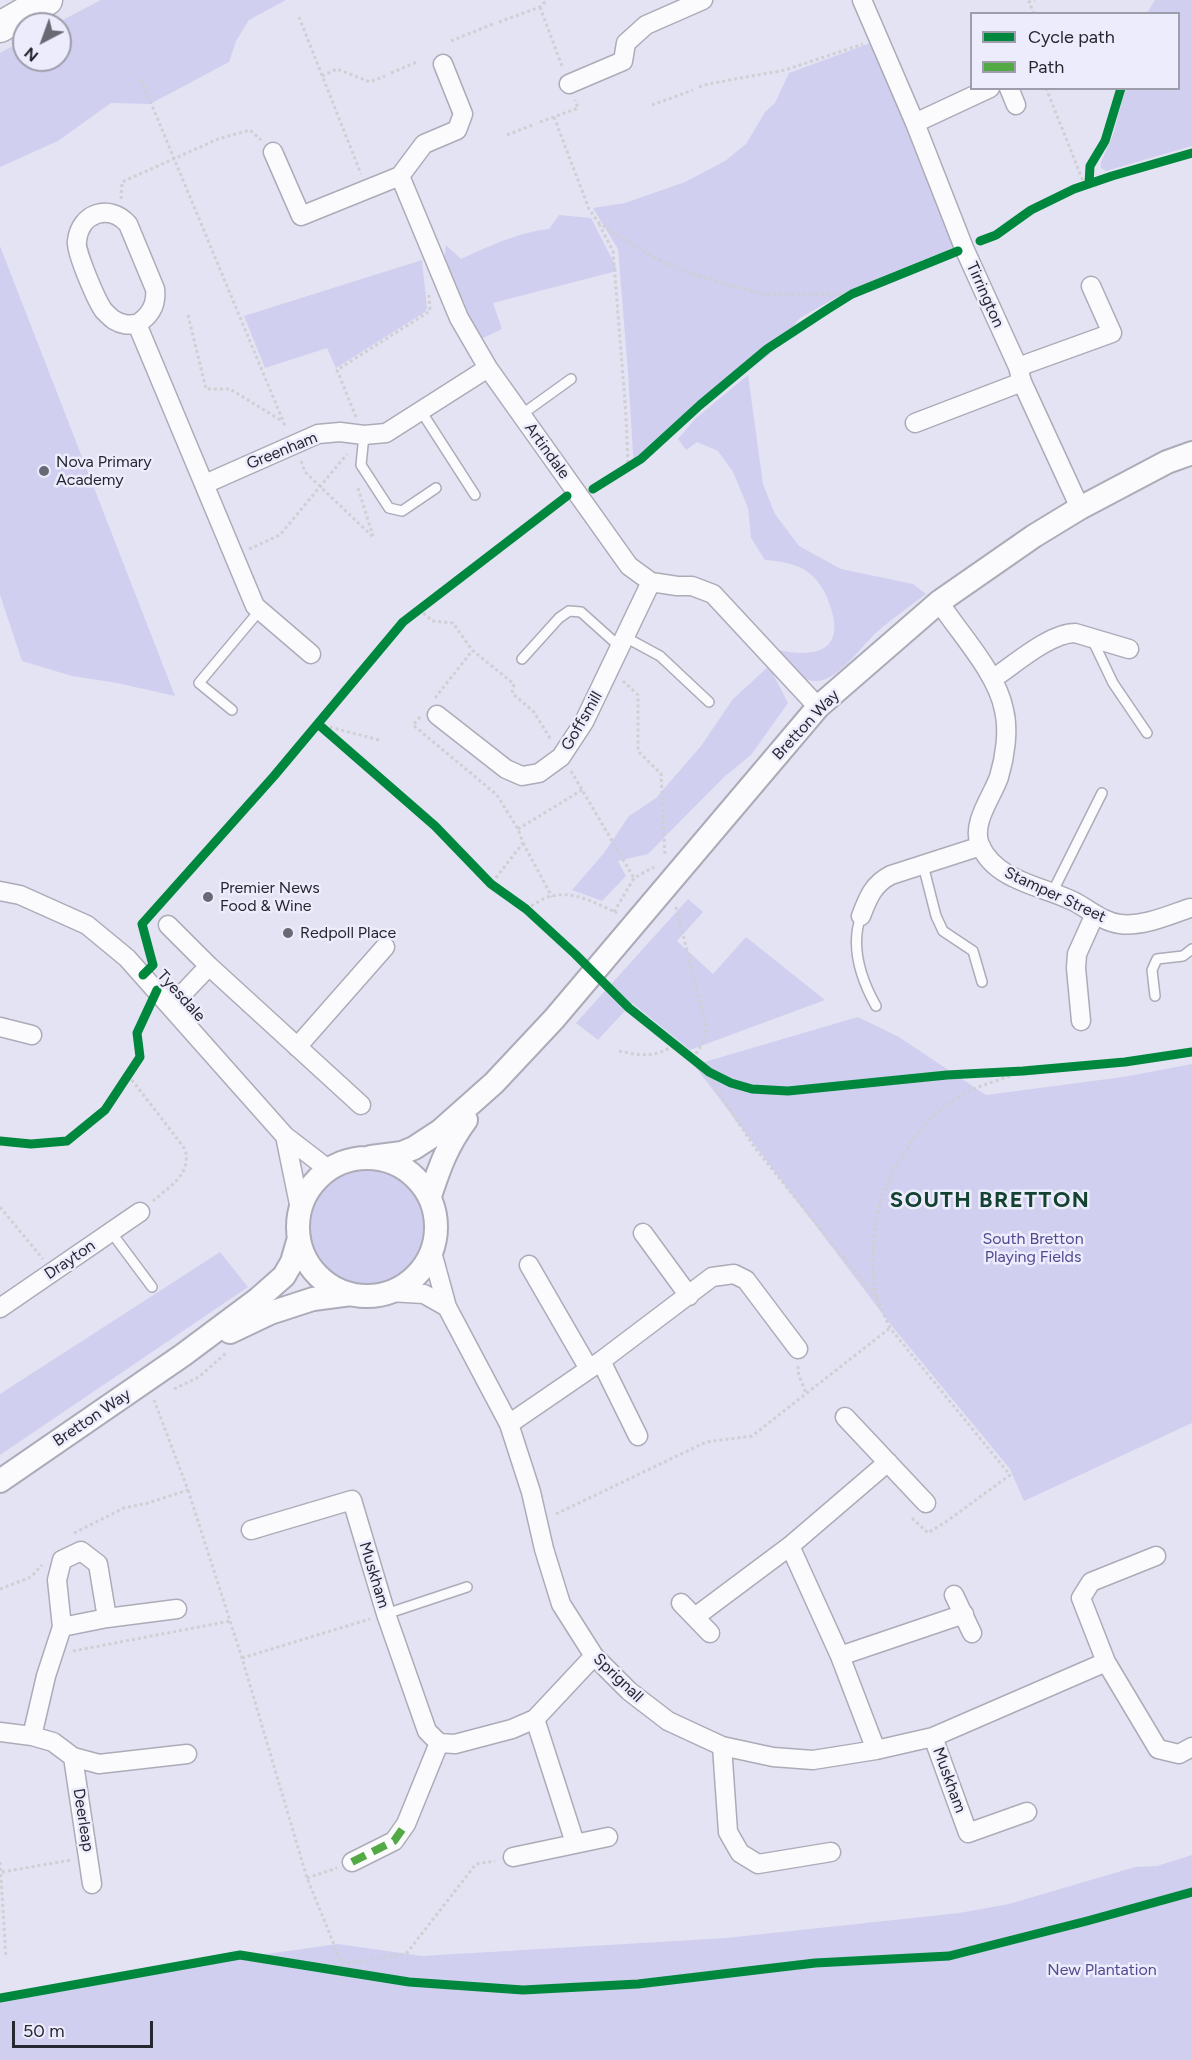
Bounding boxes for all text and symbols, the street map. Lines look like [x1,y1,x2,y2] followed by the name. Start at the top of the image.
[12,12,72,72] north arrow
[970,12,1180,90] legend
[1028,26,1115,48] text: Cycle path
[20,43,42,66] text: N
[1028,56,1064,78] text: Path
[962,259,1008,331] street label: Tirrington
[520,419,574,483] street label: Artindale
[244,428,320,474] street label: Greenham
[56,452,152,490] place label: Nova Primary Academy
[37,464,51,478] marker: Nova Primary Academy
[769,686,843,764] street label: Bretton Way
[557,688,607,754] street label: Goffsmill
[1001,863,1109,927] street label: Stamper Street
[220,878,320,916] place label: Premier News Food & Wine
[201,890,215,904] marker: Premier News Food & Wine
[300,923,396,943] place label: Redpoll Place
[281,926,295,940] marker: Redpoll Place
[153,966,209,1026] street label: Tyesdale
[890,1188,1090,1214] district label: SOUTH BRETTON
[982,1229,1084,1267] park label: South Bretton Playing Fields
[41,1236,99,1284] street label: Drayton
[50,1385,134,1451] street label: Bretton Way
[355,1539,393,1611] street label: Muskham
[589,1650,647,1706] street label: Sprignall
[928,1745,970,1815] street label: Muskham
[69,1787,97,1853] street label: Deerleap
[1047,1960,1157,1980] park label: New Plantation
[15,2009,156,2047] scale bar
[23,2020,65,2042] text: 50 m

